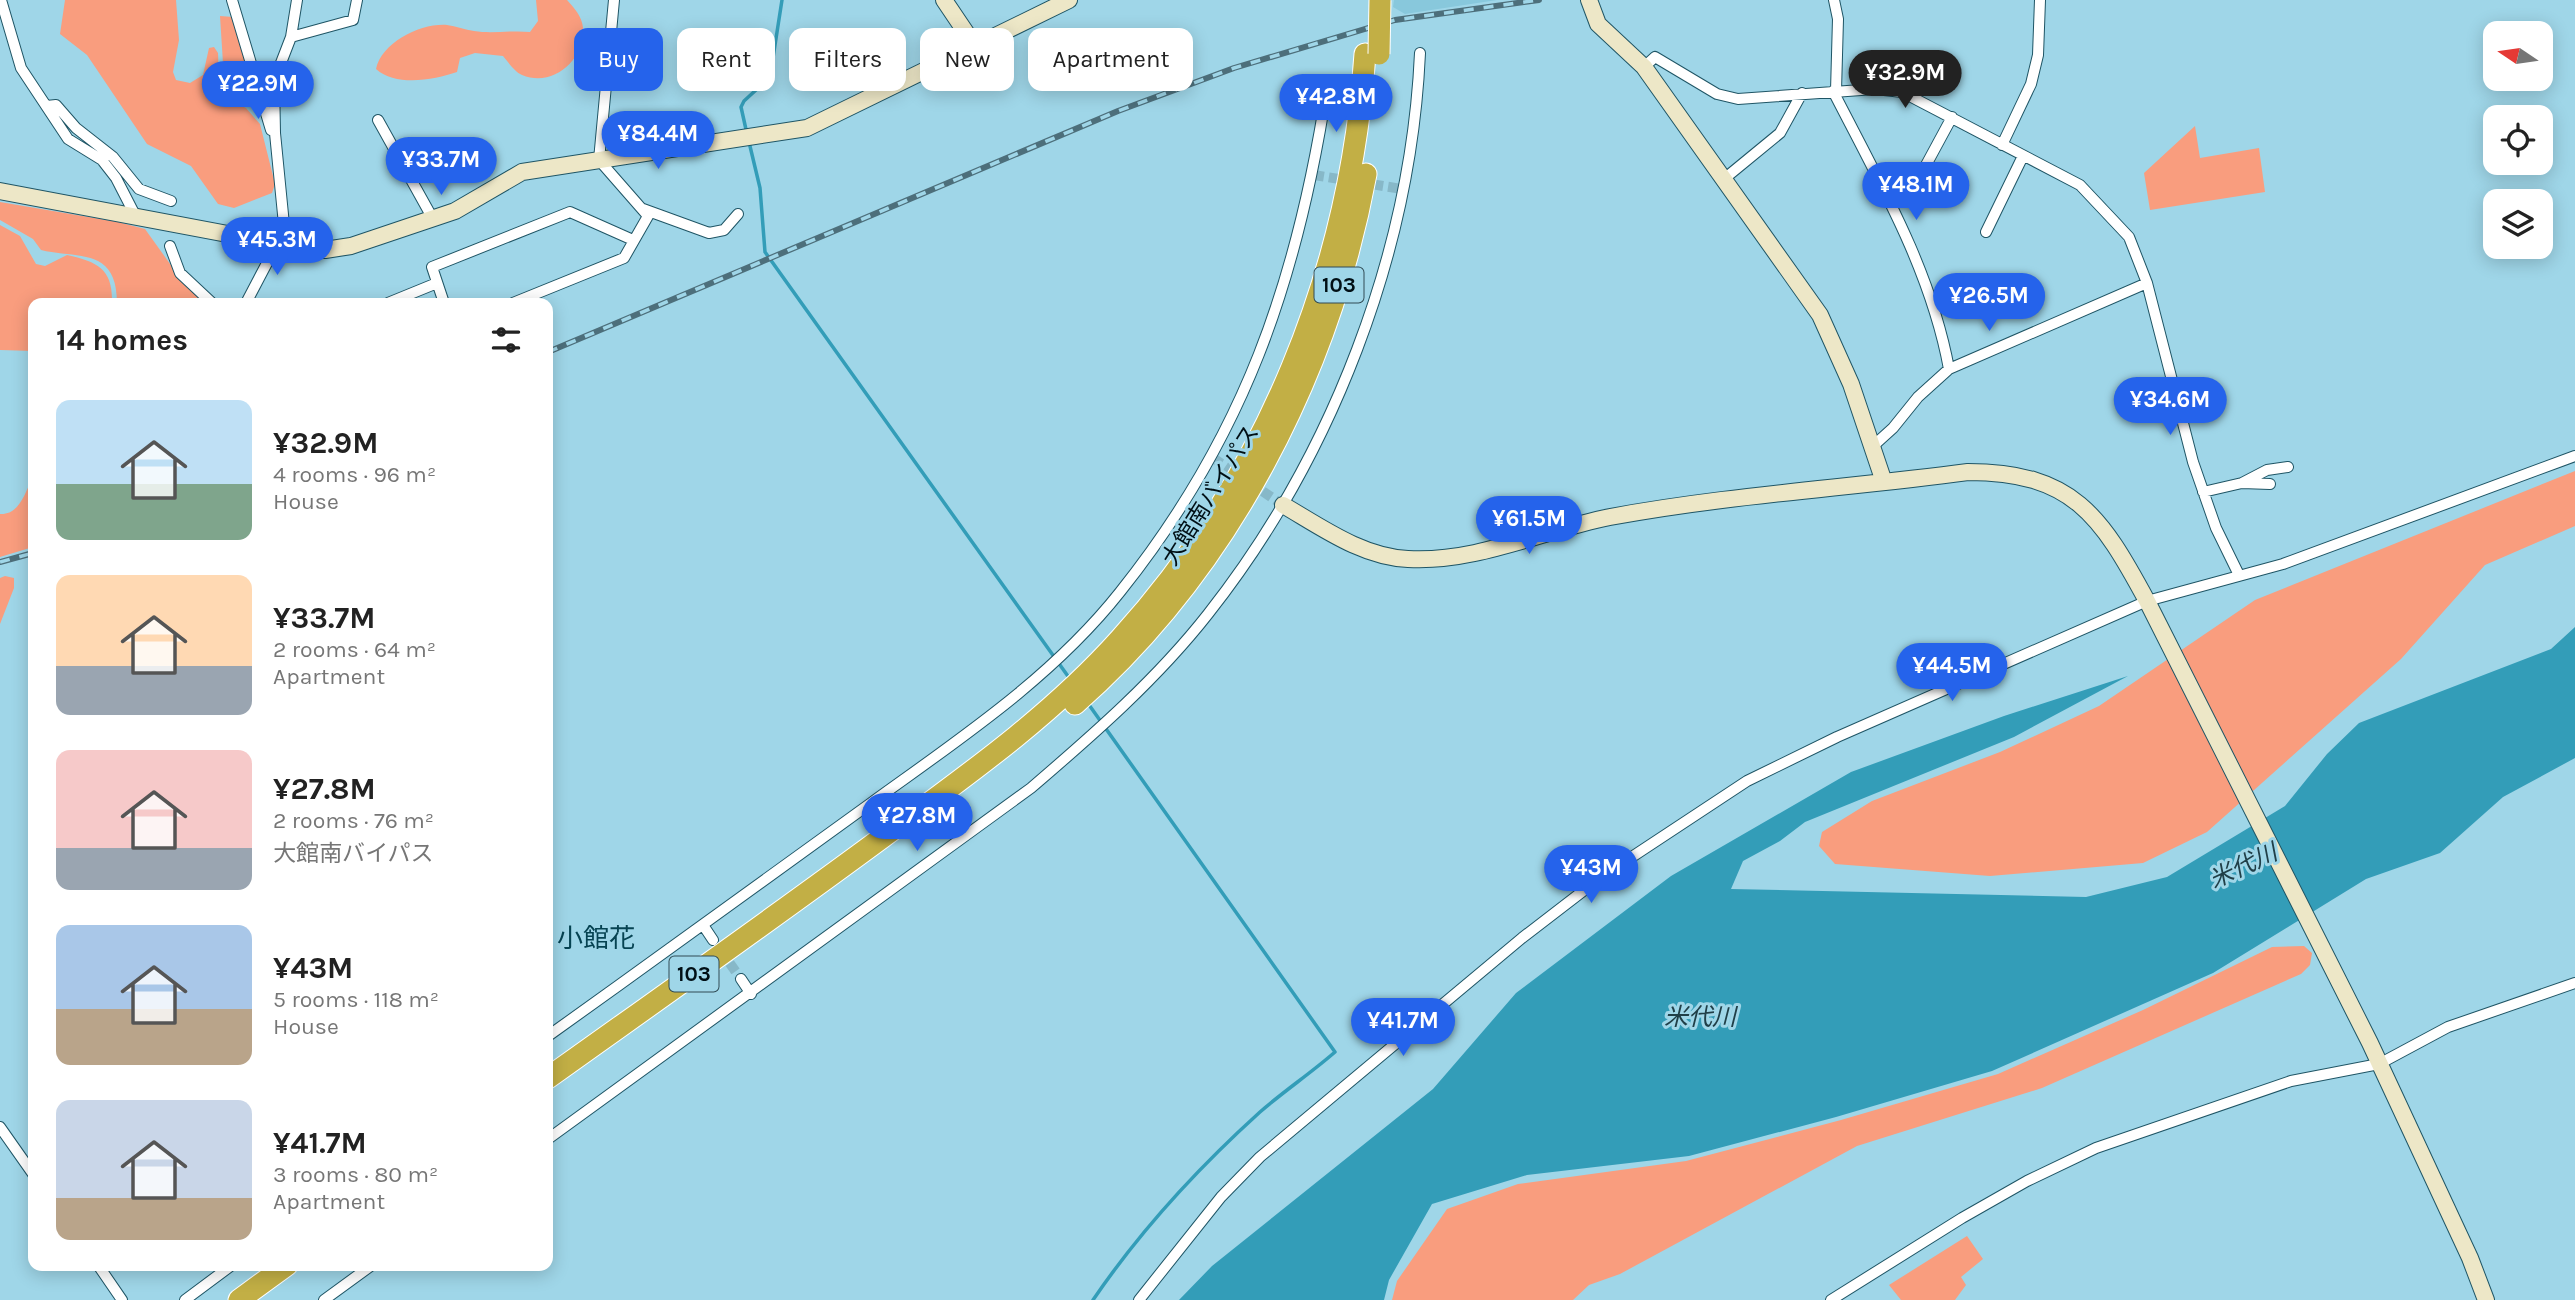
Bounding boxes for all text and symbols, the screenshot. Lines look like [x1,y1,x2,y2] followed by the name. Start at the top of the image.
[2483,21,2553,91] north arrow
[2483,21,2553,259] map controls
[574,28,663,91] chip: Buy
[677,28,775,91] chip: Rent
[789,28,906,91] chip: Filters
[920,28,1014,91] chip: New
[1028,28,1193,91] chip: Apartment
[1848,50,1962,110] pin: ¥32.9M
[1865,59,1945,86] text: ¥32.9M
[201,61,315,121] pin: ¥22.9M
[218,70,298,97] text: ¥22.9M
[1279,74,1393,134] pin: ¥42.8M
[1295,83,1377,110] text: ¥42.8M
[2483,105,2553,175] button: locate
[601,111,715,171] pin: ¥84.4M
[618,120,698,147] text: ¥84.4M
[384,138,498,197] pin: ¥33.7M
[402,146,480,173] text: ¥33.7M
[1859,162,1973,222] pin: ¥48.1M
[1878,171,1954,198] text: ¥48.1M
[2483,189,2553,259] button: layers
[220,218,334,277] pin: ¥45.3M
[237,226,317,253] text: ¥45.3M
[1314,268,1364,302] road number: 103
[1932,274,2046,333] pin: ¥26.5M
[1949,282,2029,309] text: ¥26.5M
[487,321,525,359] icon: filters
[56,322,188,358] text: 14 homes
[2113,378,2227,437] pin: ¥34.6M
[2130,386,2210,413] text: ¥34.6M
[1156,420,1264,570] street label: 大館南バイパス
[273,425,378,461] text: ¥32.9M
[112,428,196,512] icon: home
[273,461,436,488] text: 4 rooms · 96 m²
[273,488,339,515] text: House
[1472,496,1586,556] pin: ¥61.5M
[1492,505,1566,532] text: ¥61.5M
[273,600,376,636] text: ¥33.7M
[112,603,196,687] icon: home
[273,636,436,663] text: 2 rooms · 64 m²
[1895,644,2009,703] pin: ¥44.5M
[1912,652,1992,679] text: ¥44.5M
[273,663,385,690] text: Apartment
[273,771,376,807] text: ¥27.8M
[112,778,196,862] icon: home
[860,794,974,853] pin: ¥27.8M
[878,802,956,829] text: ¥27.8M
[273,807,434,834] text: 2 rooms · 76 m²
[2204,837,2284,894] water label: 米代川
[273,840,434,867] text: 大館南バイパス
[1550,846,1632,905] pin: ¥43M
[1560,854,1622,881] text: ¥43M
[557,923,635,954] district label: 小館花
[273,950,353,986] text: ¥43M
[112,953,196,1037] icon: home
[670,956,718,992] road number: 103
[273,986,439,1013] text: 5 rooms · 118 m²
[1346,998,1460,1058] pin: ¥41.7M
[1664,1003,1739,1031] water label: 米代川
[1367,1007,1439,1034] text: ¥41.7M
[273,1013,339,1040] text: House
[273,1125,367,1161] text: ¥41.7M
[112,1128,196,1212] icon: home
[273,1161,438,1188] text: 3 rooms · 80 m²
[273,1188,385,1215] text: Apartment

